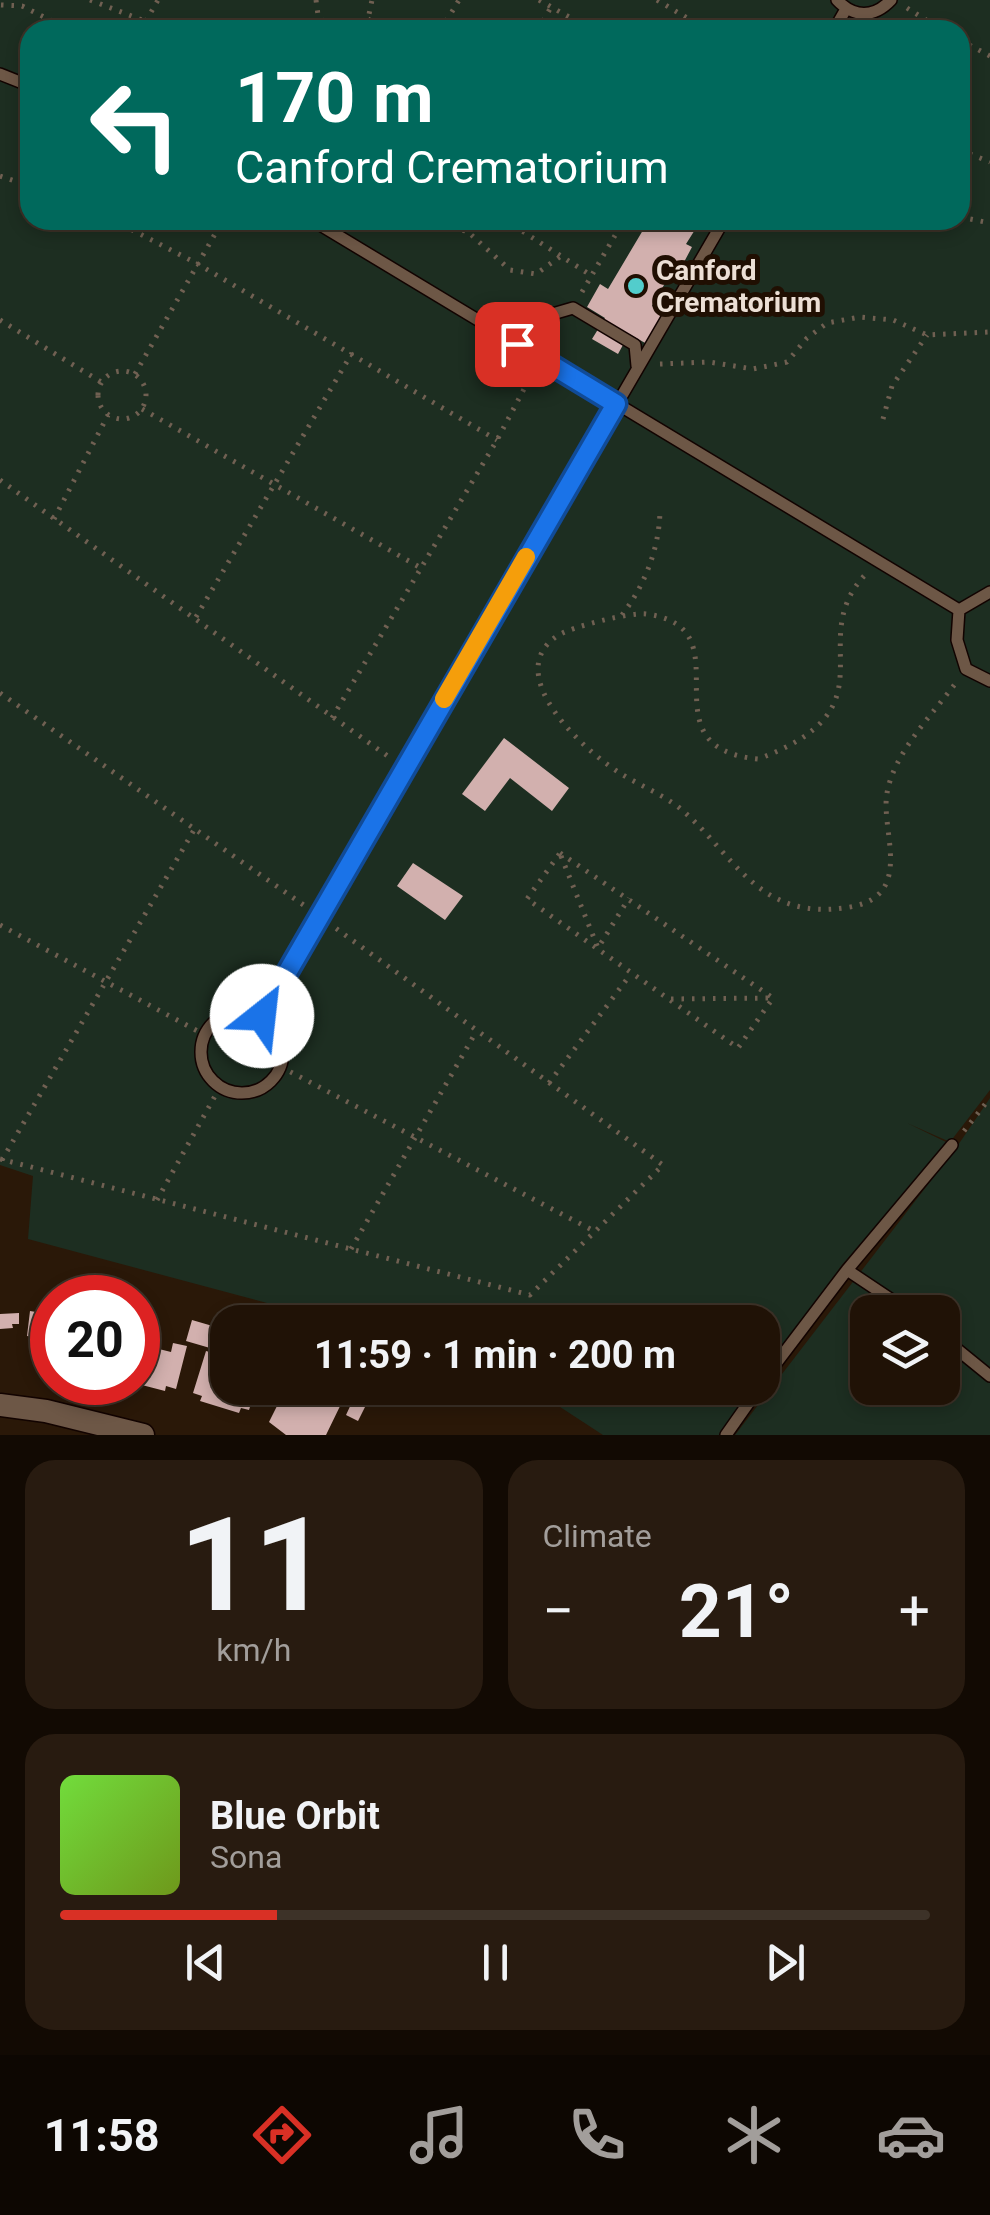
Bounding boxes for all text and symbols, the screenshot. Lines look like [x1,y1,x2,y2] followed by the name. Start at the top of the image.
[235,57,434,139] text: 170 m
[70,60,200,190] icon: left
[235,141,669,194] text: Canford Crematorium
[656,254,821,319] place label: Canford Crematorium
[625,275,647,297] marker: Canford Crematorium
[475,302,560,387] pin
[490,317,545,372] icon: arrive
[210,964,314,1068] position arrow
[30,1275,160,1405] speed limit sign: 20
[850,1295,960,1405] map controls
[850,1295,960,1405] button: layers
[314,1333,676,1377] text: 11:59 · 1 min · 200 m
[179,1489,328,1642] text: 11
[543,1517,652,1555] text: Climate
[679,1567,794,1655] text: 21°
[543,1579,574,1643] text: −
[899,1579,930,1643] text: +
[216,1631,291,1669] text: km/h
[210,1794,380,1838] text: Blue Orbit
[210,1838,282,1876] text: Sona
[178,1935,233,1990] icon: previous
[468,1935,523,1990] icon: pause
[758,1935,813,1990] icon: next
[247,2100,317,2170] icon: directions
[404,2100,474,2170] icon: music
[562,2100,632,2170] icon: phone
[719,2100,789,2170] icon: climate
[876,2100,946,2170] icon: car
[44,2109,160,2162] text: 11:58

